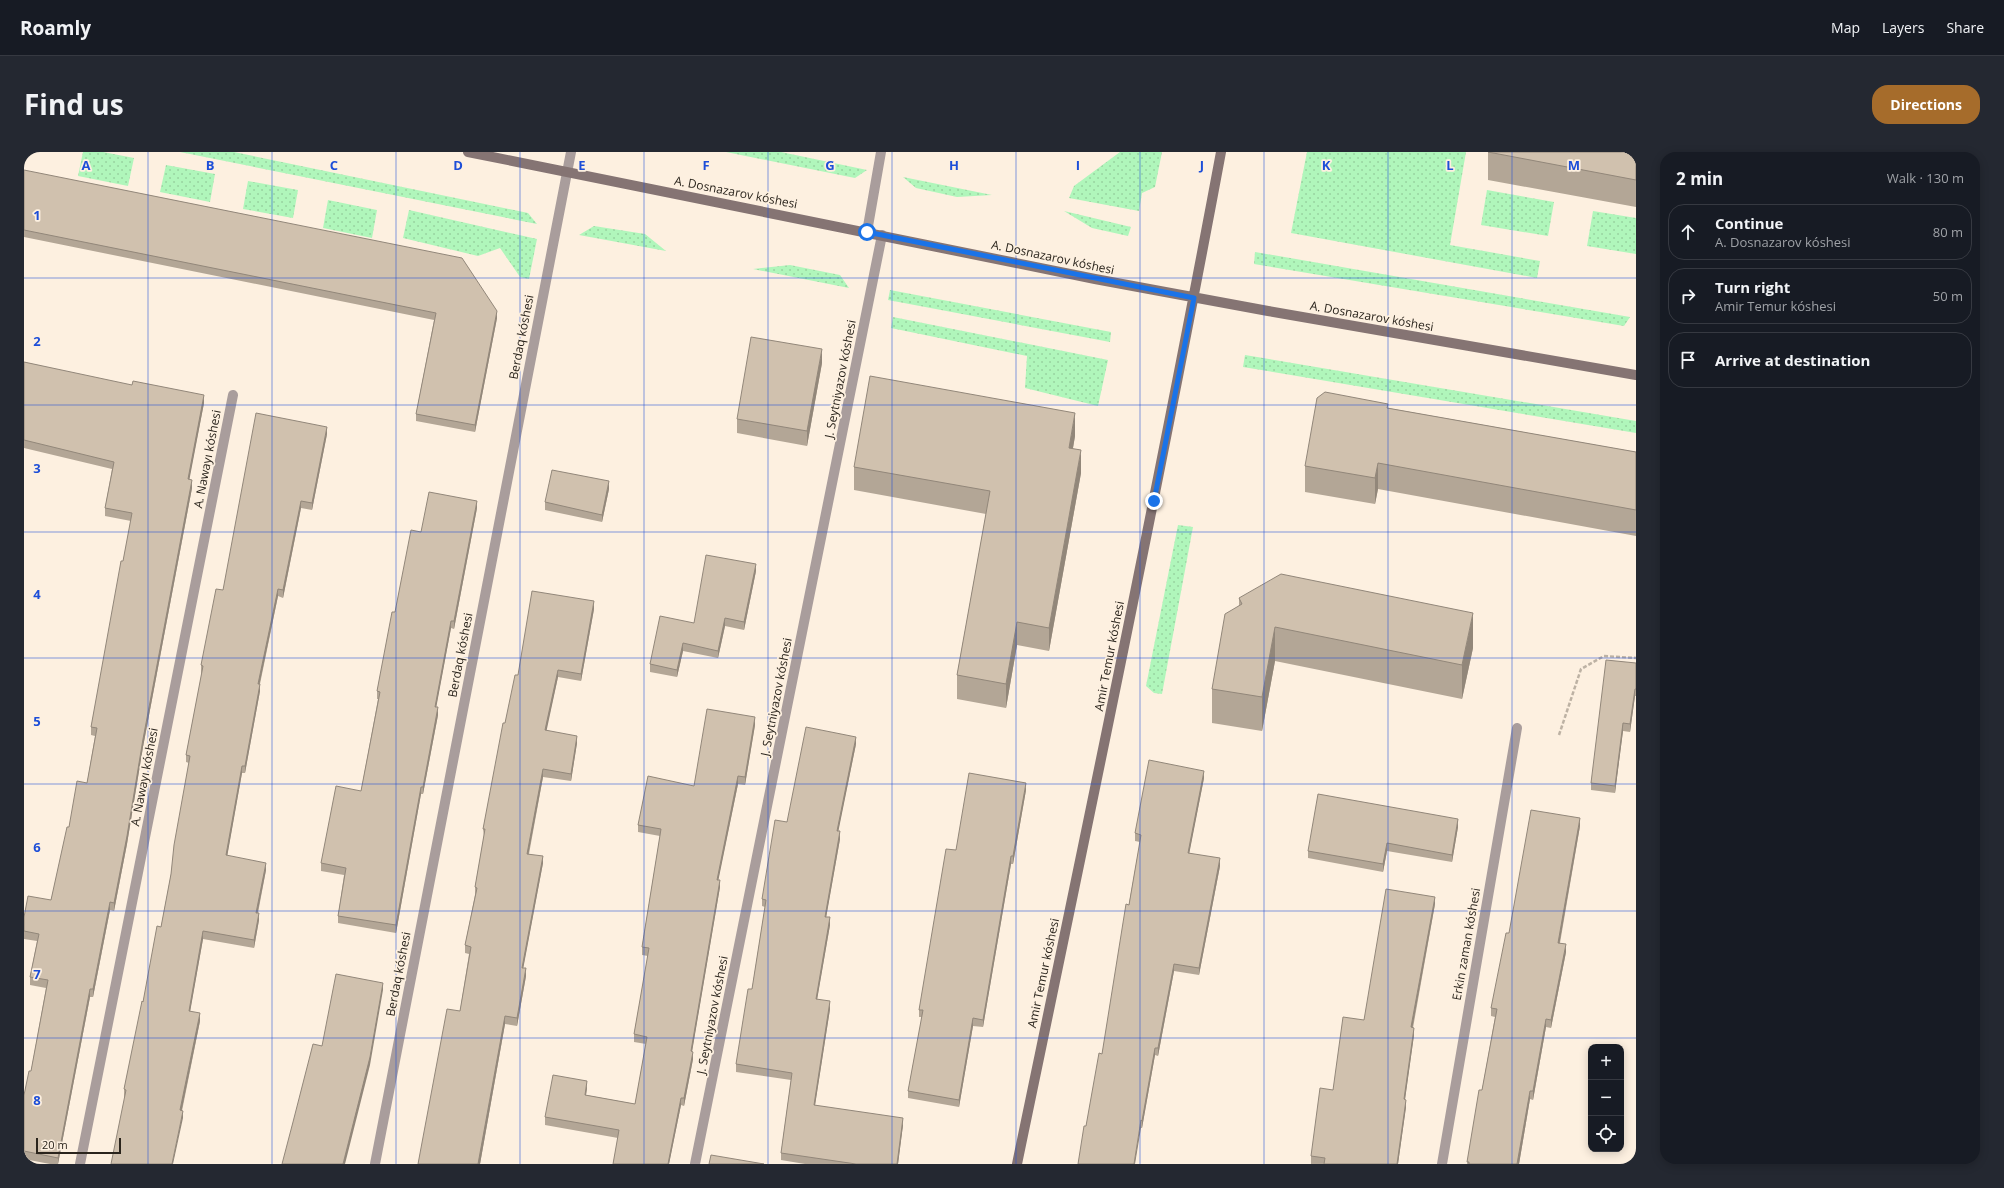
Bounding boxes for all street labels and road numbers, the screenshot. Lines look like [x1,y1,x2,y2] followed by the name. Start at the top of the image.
[673,172,799,212] street label: A. Dosnazarov kóshesi
[990,236,1116,278] street label: A. Dosnazarov kóshesi
[504,293,538,381] street label: Berdaq kóshesi
[1309,297,1435,335] street label: A. Dosnazarov kóshesi
[820,318,860,441] street label: J. Seytniyazov kóshesi
[189,408,225,510] street label: A. Nawayı kóshesi
[1090,600,1128,712] street label: Amir Temur kóshesi
[443,611,477,699] street label: Berdaq kóshesi
[756,636,796,759] street label: J. Seytniyazov kóshesi
[126,726,162,828] street label: A. Nawayı kóshesi
[1448,886,1484,1002] street label: Erkin zaman kóshesi
[1023,917,1063,1029] street label: Amir Temur kóshesi
[381,930,415,1018] street label: Berdaq kóshesi
[692,954,732,1077] street label: J. Seytniyazov kóshesi

